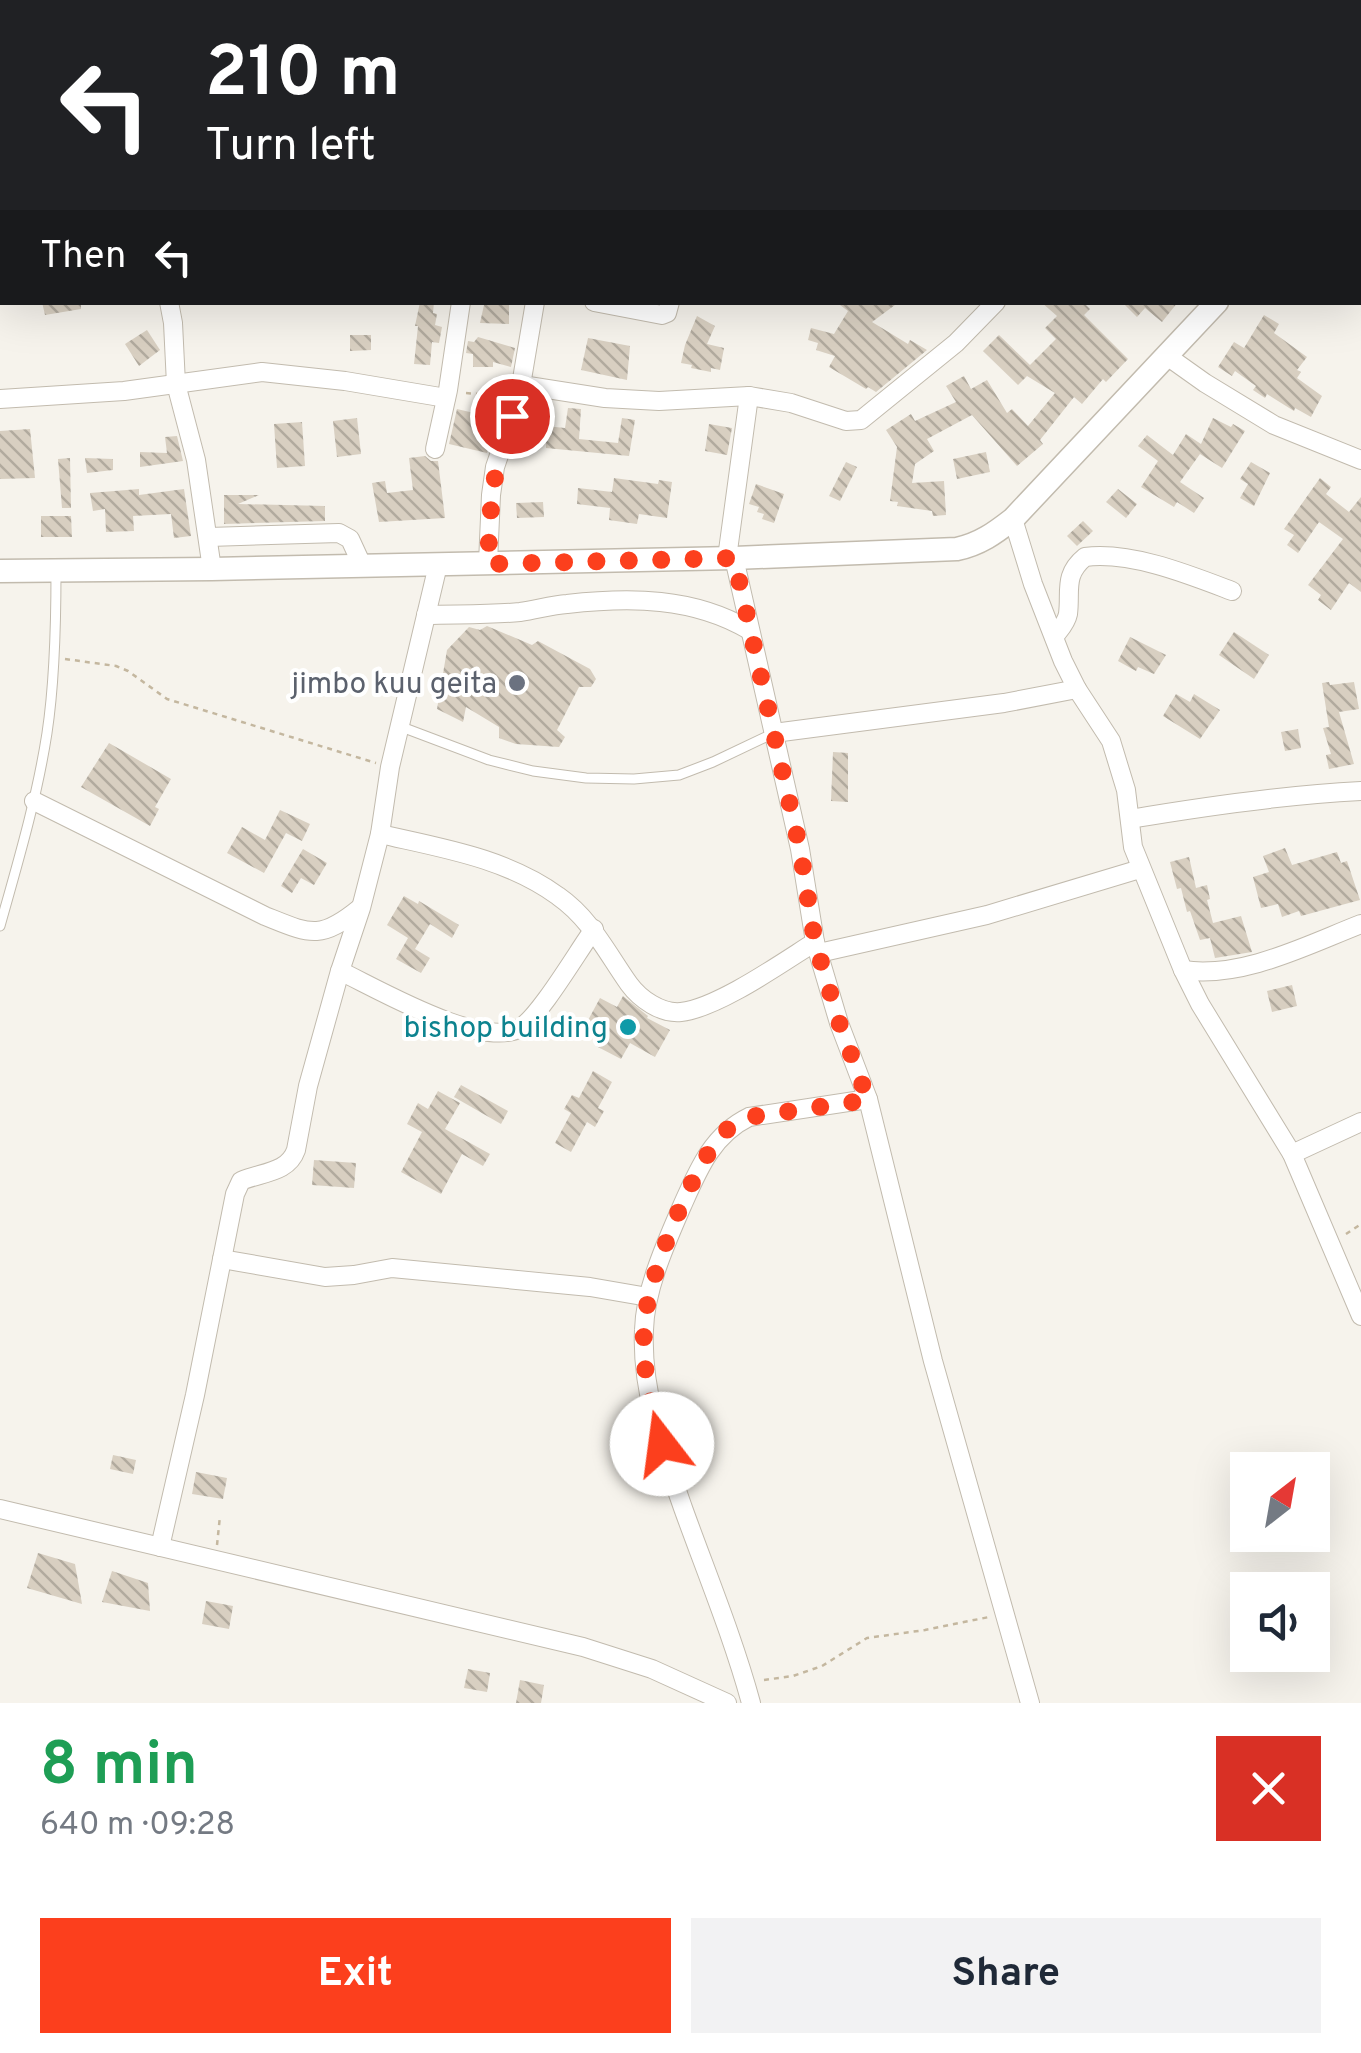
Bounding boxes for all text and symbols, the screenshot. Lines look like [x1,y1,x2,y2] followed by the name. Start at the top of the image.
[205,32,401,121] text: 210 m
[40,40,170,170] icon: left
[205,119,376,176] text: Turn left
[146,230,201,285] icon: left
[40,233,126,282] text: Then
[470,374,555,459] pin
[485,389,540,444] icon: arrive
[290,667,497,704] place label: jimbo kuu geita
[506,672,528,694] marker: jimbo kuu geita
[404,1011,608,1048] place label: bishop building
[617,1016,639,1038] marker: bishop building
[610,1392,714,1496] position arrow
[1230,1452,1330,1552] north arrow
[1230,1452,1330,1672] map controls
[1230,1572,1330,1672] button: sound
[40,1730,198,1806] text: 8 min
[1216,1736,1321,1841] button: close
[40,1806,235,1846] text: 640 m · 09:28
[40,1918,671,2033] button: Exit
[691,1918,1321,2033] button: Share

